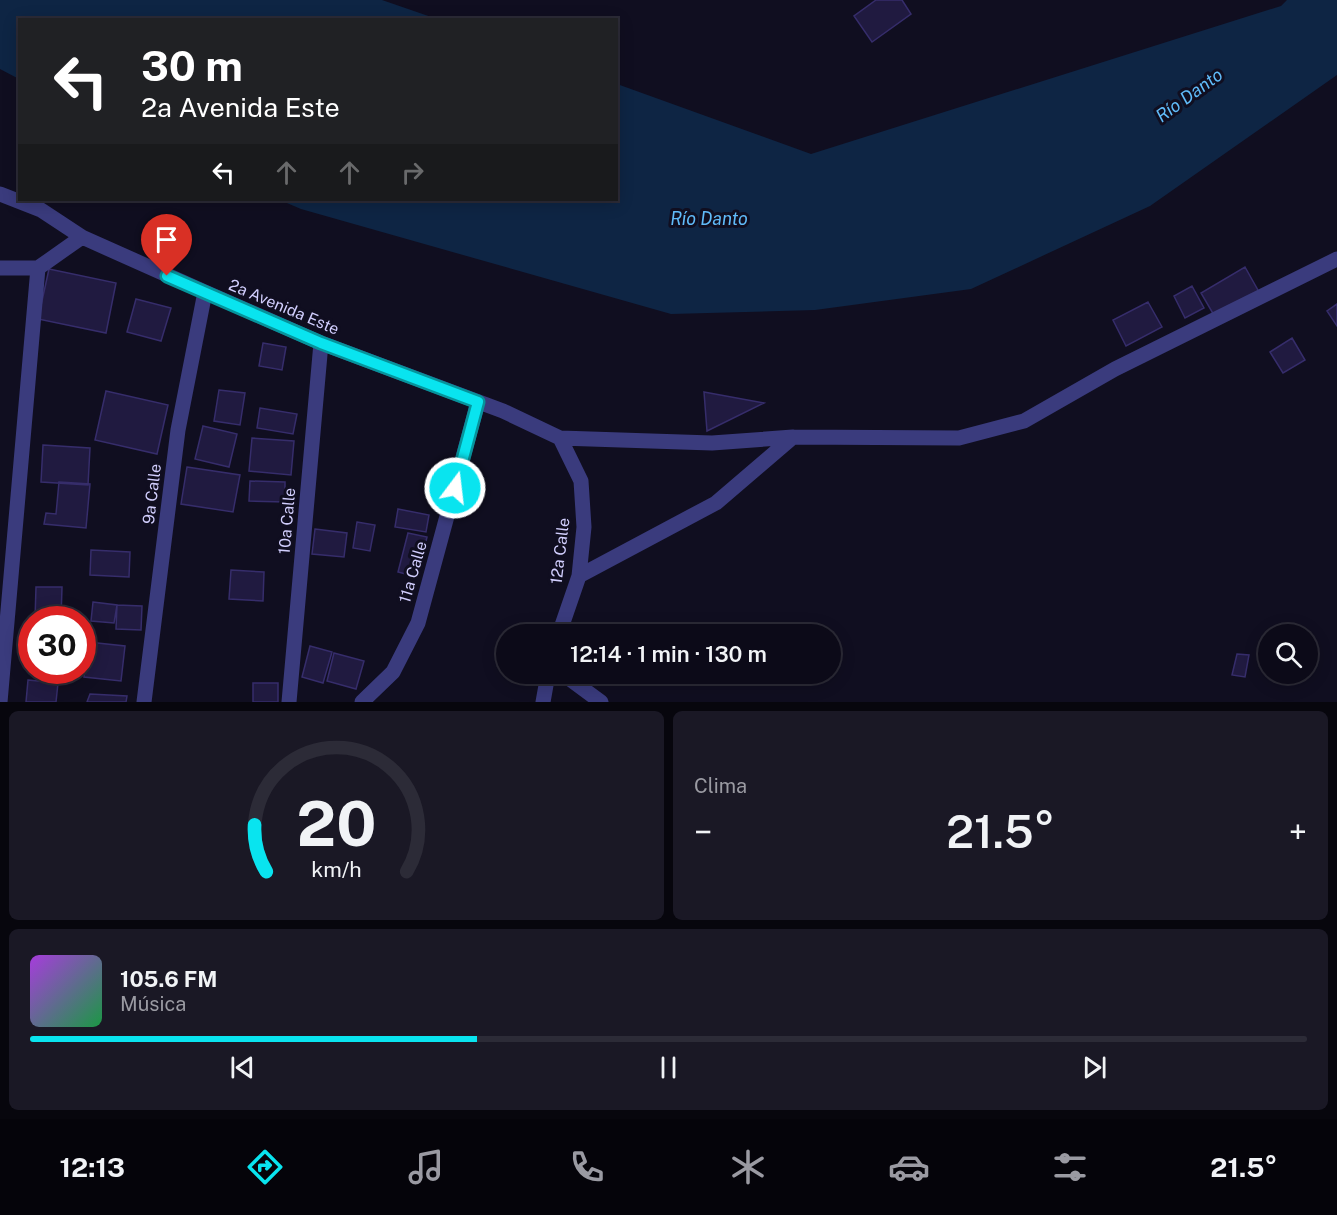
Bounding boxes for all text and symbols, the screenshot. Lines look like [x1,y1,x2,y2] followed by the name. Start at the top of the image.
[141,41,243,90] text: 30 m
[42,42,120,120] icon: left
[1151,64,1227,126] water label: Río Danto
[141,91,340,123] text: 2a Avenida Este
[207,156,240,189] icon: left
[270,156,303,189] icon: ahead
[333,156,366,189] icon: ahead
[396,156,429,189] icon: right
[670,208,748,229] water label: Río Danto
[141,214,192,276] pin
[150,223,183,256] icon: arrive
[226,275,342,339] street label: 2a Avenida Este
[423,456,487,520] position arrow
[139,463,165,525] street label: 9a Calle
[275,487,299,555] street label: 10a Calle
[547,517,573,585] street label: 12a Calle
[395,539,431,605] street label: 11a Calle
[18,606,96,684] speed limit sign: 30
[1258,624,1318,684] map controls
[1258,624,1318,684] button: search
[570,641,767,667] text: 12:14 · 1 min · 130 m
[694,774,747,798] text: Clima
[297,787,376,860] text: 20
[946,805,1055,858] text: 21.5°
[694,813,712,851] text: −
[1289,813,1307,851] text: +
[311,858,362,883] text: km/h
[120,966,218,992] text: 105.6 FM
[120,992,186,1016] text: Música
[226,1051,259,1084] icon: previous
[652,1051,685,1084] icon: pause
[1078,1051,1111,1084] icon: next
[244,1146,286,1188] icon: directions
[405,1146,447,1188] icon: music
[566,1146,608,1188] icon: phone
[727,1146,769,1188] icon: climate
[888,1146,930,1188] icon: car
[1049,1146,1091,1188] icon: filters
[60,1151,125,1183] text: 12:13
[1210,1151,1277,1183] text: 21.5°

